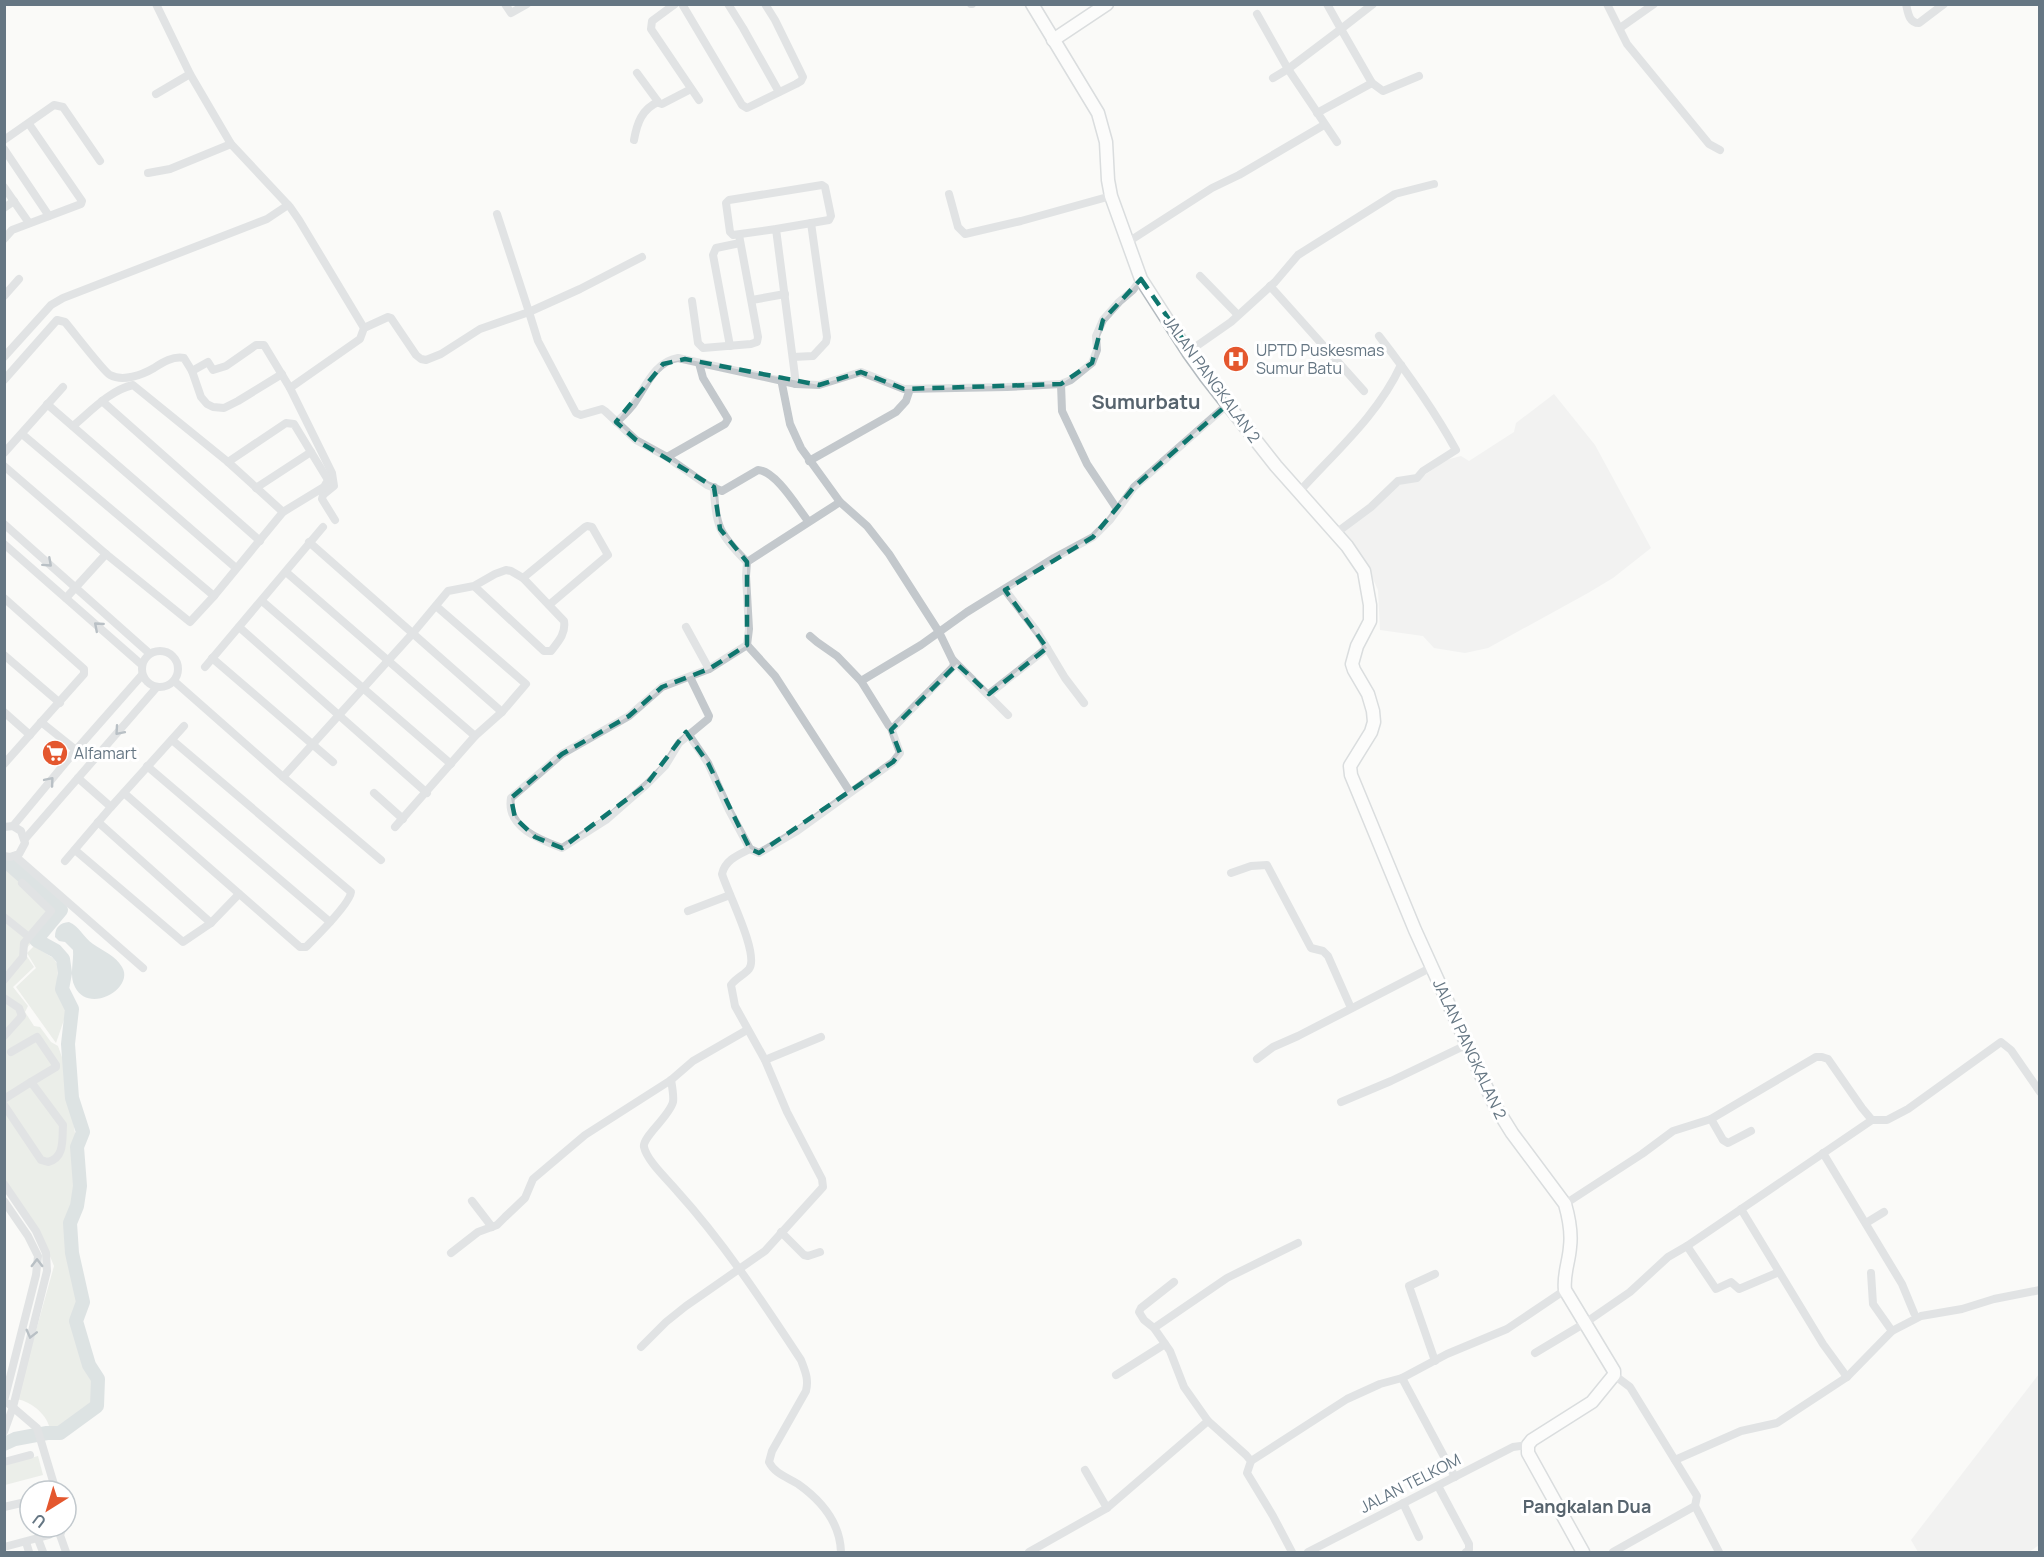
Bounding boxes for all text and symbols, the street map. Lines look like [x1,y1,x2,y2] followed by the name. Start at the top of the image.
[1158,311,1266,447] street label: JALAN PANGKALAN 2
[1256,339,1384,379] place label: UPTD Puskesmas Sumur Batu
[1221,344,1251,374] hospital icon: UPTD Puskesmas Sumur Batu
[1091,388,1201,415] district label: Sumurbatu
[41,556,52,567] one-way arrow
[94,622,105,633] one-way arrow
[115,724,126,735] one-way arrow
[40,738,70,768] supermarket icon: Alfamart
[74,742,137,764] place label: Alfamart
[43,777,54,788] one-way arrow
[1428,975,1512,1123] street label: JALAN PANGKALAN 2
[30,1258,43,1267] one-way arrow
[25,1328,38,1338] one-way arrow
[1356,1448,1464,1518] street label: JALAN TELKOM
[18,1479,78,1539] north arrow
[1523,1494,1651,1518] district label: Pangkalan Dua
[28,1509,50,1533] text: U

